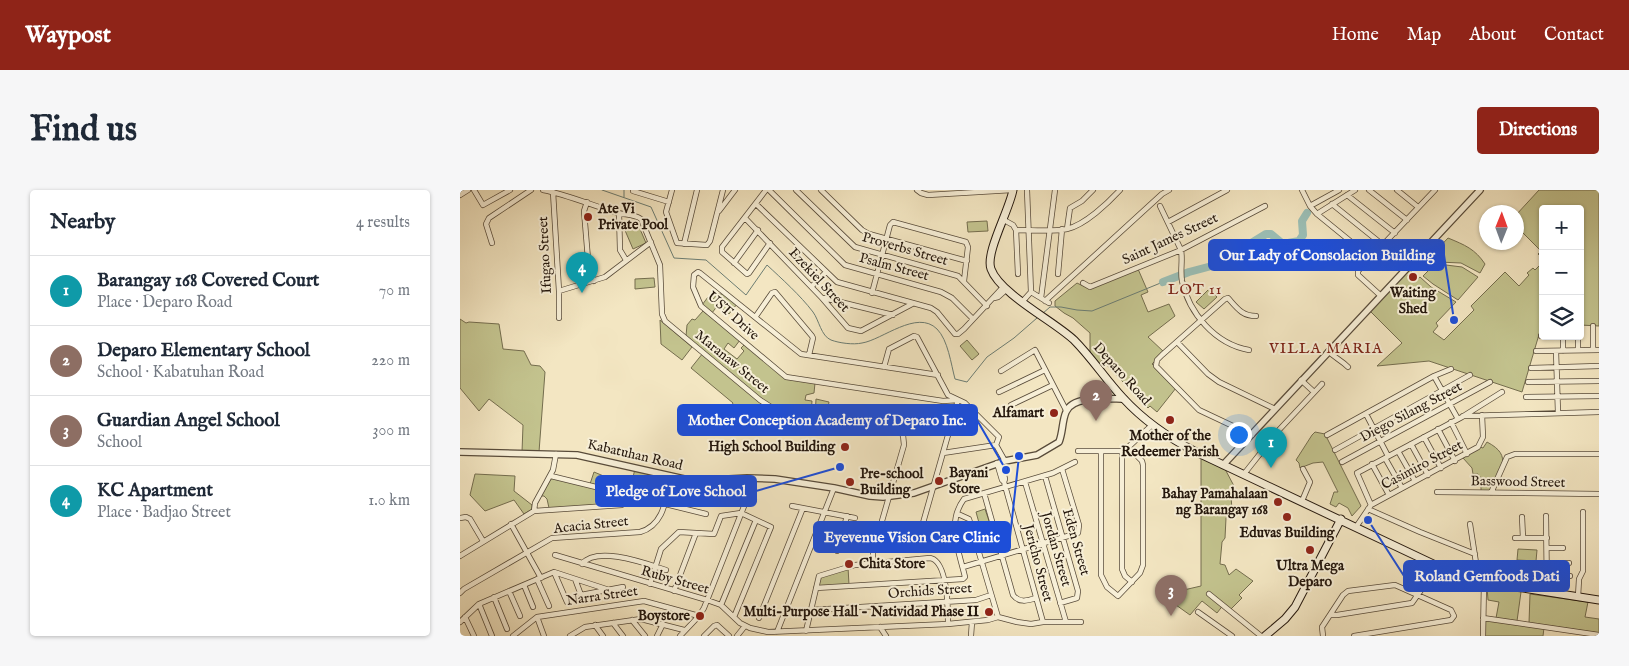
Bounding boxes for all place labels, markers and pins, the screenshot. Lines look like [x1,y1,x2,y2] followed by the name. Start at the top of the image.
[597,200,669,234] place label: Ate Vi Private Pool
[582,211,594,223] marker: Ate Vi Private Pool
[1209,240,1444,270] callout: Our Lady of Consolacion Building
[566,252,598,293] pin: 4
[1407,271,1419,283] marker: Waiting Shed
[1389,284,1437,318] place label: Waiting Shed
[1080,380,1112,421] pin: 2
[992,404,1044,422] place label: Alfamart
[678,405,977,435] callout: Mother Conception Academy of Deparo Inc.
[1048,407,1060,419] marker: Alfamart
[1164,414,1176,426] marker: Mother of the Redeemer Parish
[1121,427,1220,461] place label: Mother of the Redeemer Parish
[1255,427,1287,468] pin: 1
[708,438,836,456] place label: High School Building
[839,441,851,453] marker: High School Building
[949,464,988,498] place label: Bayani Store
[860,465,925,499] place label: Pre-school Building
[933,475,945,487] marker: Bayani Store
[596,476,756,506] callout: Pledge of Love School
[844,476,856,488] marker: Pre-school Building
[1162,485,1269,519] place label: Bahay Pamahalaan ng Barangay 168
[1272,496,1284,508] marker: Bahay Pamahalaan ng Barangay 168
[1281,511,1293,523] marker: Eduvas Building
[814,522,1010,552] callout: Eyevenue Vision Care Clinic
[1240,524,1336,542] place label: Eduvas Building
[1304,544,1316,556] marker: Ultra Mega Deparo
[859,555,926,573] place label: Chita Store
[1275,557,1345,591] place label: Ultra Mega Deparo
[843,558,855,570] marker: Chita Store
[1404,561,1569,591] callout: Roland Gemfoods Dati
[1155,575,1187,616] pin: 3
[743,603,979,621] place label: Multi-Purpose Hall - Natividad Phase II
[983,606,995,618] marker: Multi-Purpose Hall - Natividad Phase II
[638,607,691,625] place label: Boystore
[694,610,706,622] marker: Boystore

